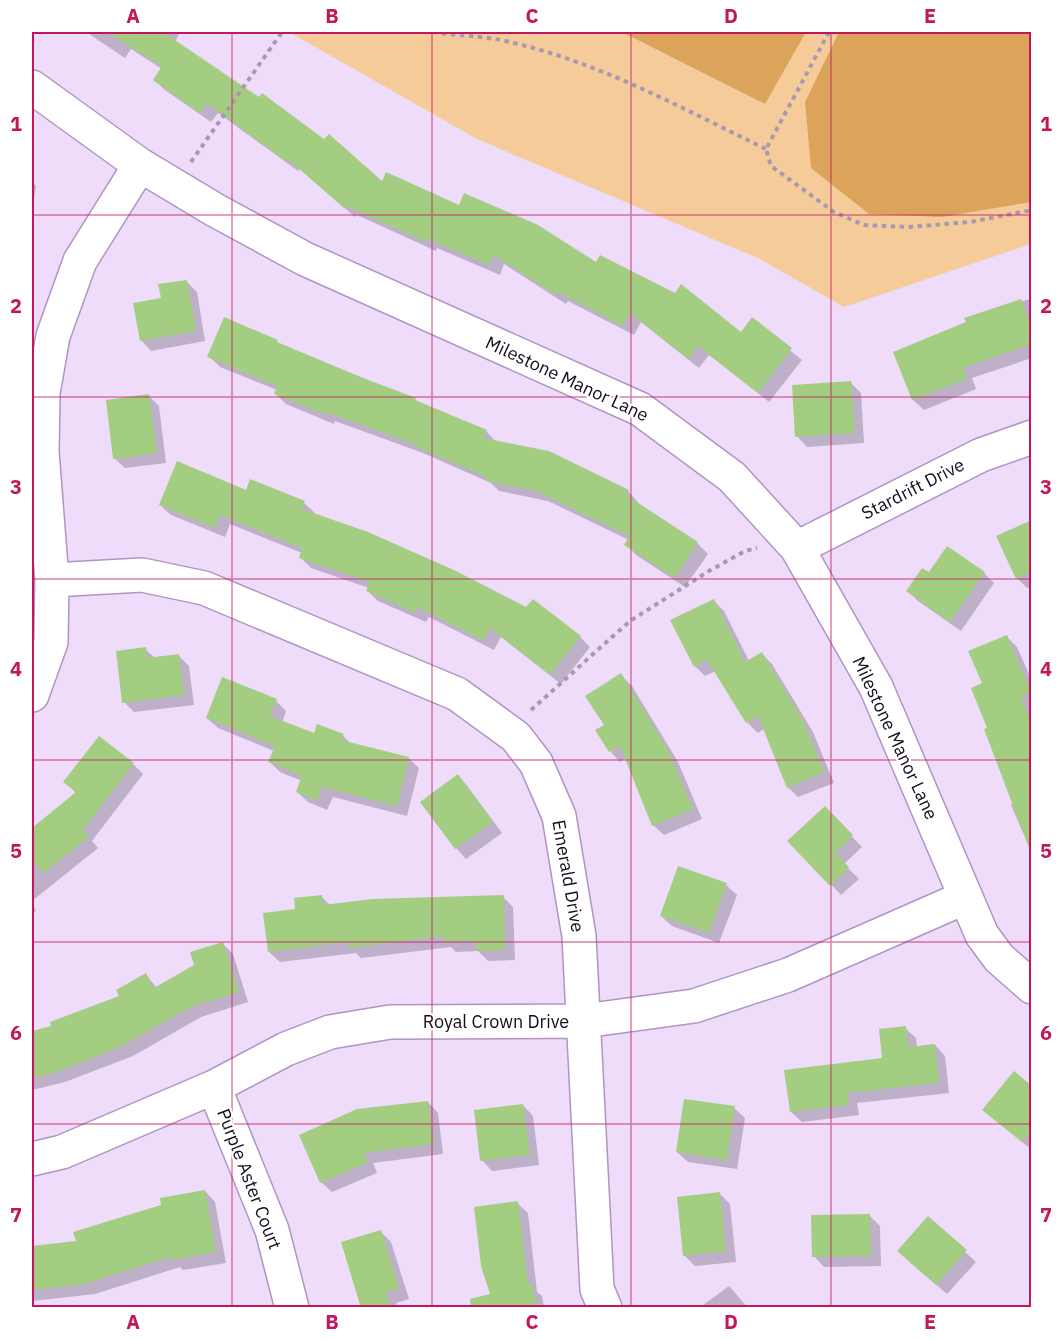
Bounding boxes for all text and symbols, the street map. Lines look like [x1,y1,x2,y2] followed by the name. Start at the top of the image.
[126,2,140,29] text: A
[325,2,339,29] text: B
[525,2,539,29] text: C
[724,2,738,29] text: D
[924,2,936,29] text: E
[10,110,22,137] text: 1
[1040,110,1052,137] text: 1
[10,292,22,319] text: 2
[1040,292,1052,319] text: 2
[482,331,653,426] street label: Milestone Manor Lane
[857,453,968,524] street label: Stardrift Drive
[10,473,22,500] text: 3
[1040,473,1052,500] text: 3
[848,653,943,823] street label: Milestone Manor Lane
[10,655,22,682] text: 4
[1040,655,1052,682] text: 4
[547,818,590,934] street label: Emerald Drive
[10,837,22,864] text: 5
[1040,837,1052,864] text: 5
[423,1010,569,1033] street label: Royal Crown Drive
[10,1019,22,1046] text: 6
[1040,1019,1052,1046] text: 6
[212,1105,287,1252] street label: Purple Aster Court
[10,1201,22,1228] text: 7
[1040,1201,1052,1228] text: 7
[126,1308,140,1335] text: A
[325,1308,339,1335] text: B
[525,1308,539,1335] text: C
[724,1308,738,1335] text: D
[924,1308,936,1335] text: E

